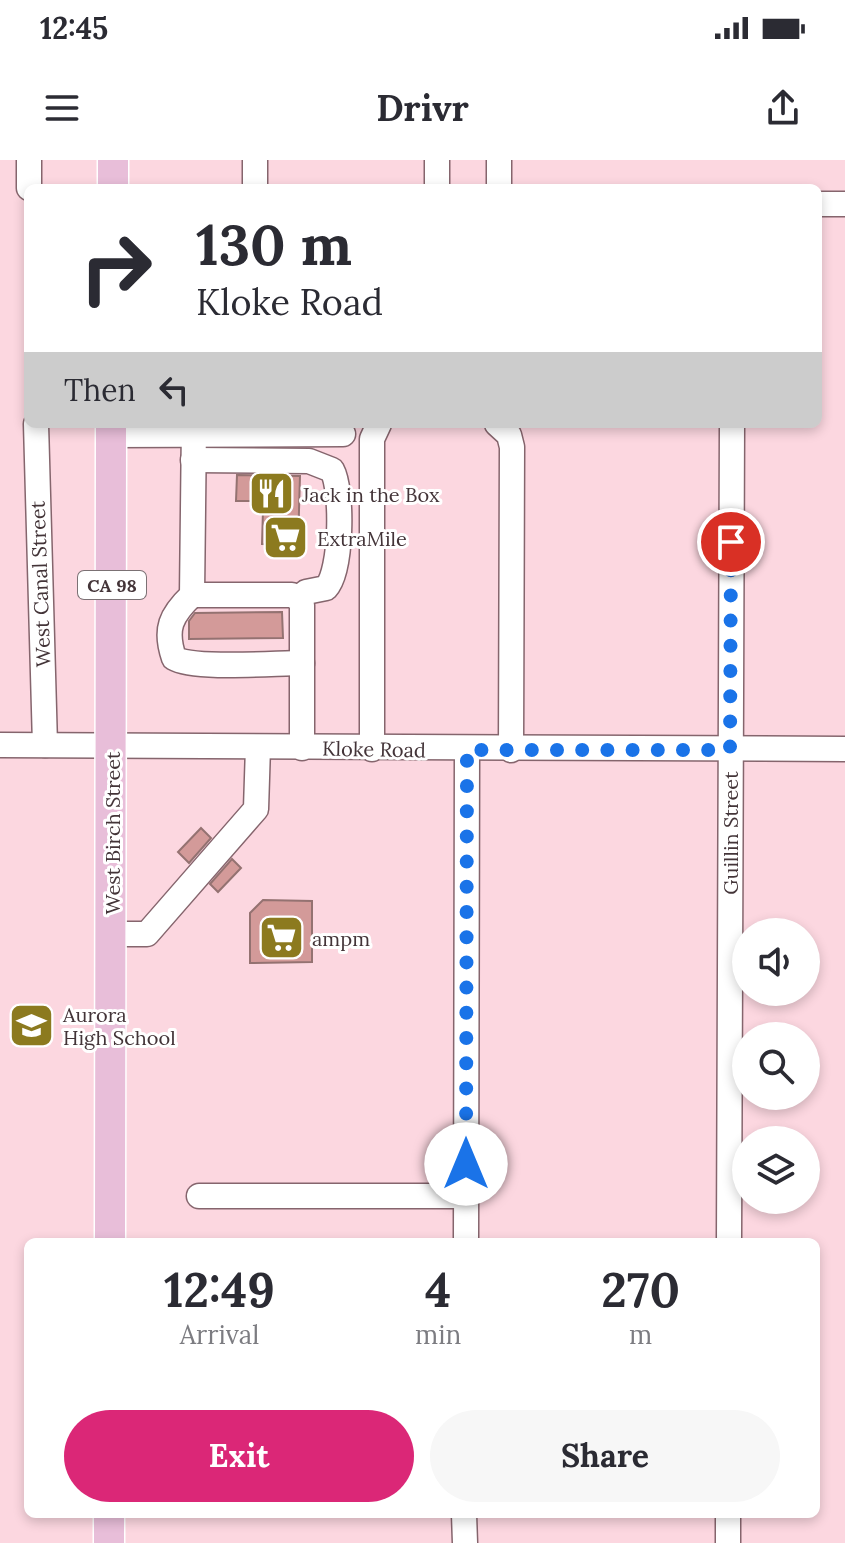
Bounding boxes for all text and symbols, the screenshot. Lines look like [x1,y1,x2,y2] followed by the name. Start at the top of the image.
[40,9,108,47] text: 12:45
[376,85,469,131] text: Drivr
[40,86,84,130] icon: menu
[761,86,805,130] icon: share
[196,209,352,280] text: 130 m
[64,216,168,320] icon: right
[196,279,383,325] text: Kloke Road
[152,368,196,412] icon: left
[64,371,136,409] text: Then
[247,470,295,518] restaurant icon: Jack in the Box
[301,482,440,507] place label: Jack in the Box
[25,500,55,668] street label: West Canal Street
[697,508,765,576] pin
[262,514,310,562] supermarket icon: ExtraMile
[709,520,753,564] icon: arrive
[317,526,407,551] place label: ExtraMile
[78,571,146,599] road number: CA 98
[322,736,426,762] street label: Kloke Road
[100,751,125,915] street label: West Birch Street
[718,771,743,895] street label: Guillin Street
[257,914,305,962] supermarket icon: ampm
[732,918,820,1214] map controls
[732,918,820,1006] button: sound
[312,926,370,951] place label: ampm
[8,1002,56,1050] school or university icon: Aurora High School
[62,1002,176,1050] place label: Aurora High School
[732,1022,820,1110] button: search
[424,1122,508,1206] position arrow
[732,1126,820,1214] button: layers
[164,1259,275,1320] text: 12:49
[425,1259,451,1320] text: 4
[601,1259,680,1320] text: 270
[180,1318,259,1351] text: Arrival
[415,1318,461,1351] text: min
[629,1318,652,1351] text: m
[64,1410,414,1502] button: Exit
[430,1410,780,1502] button: Share

